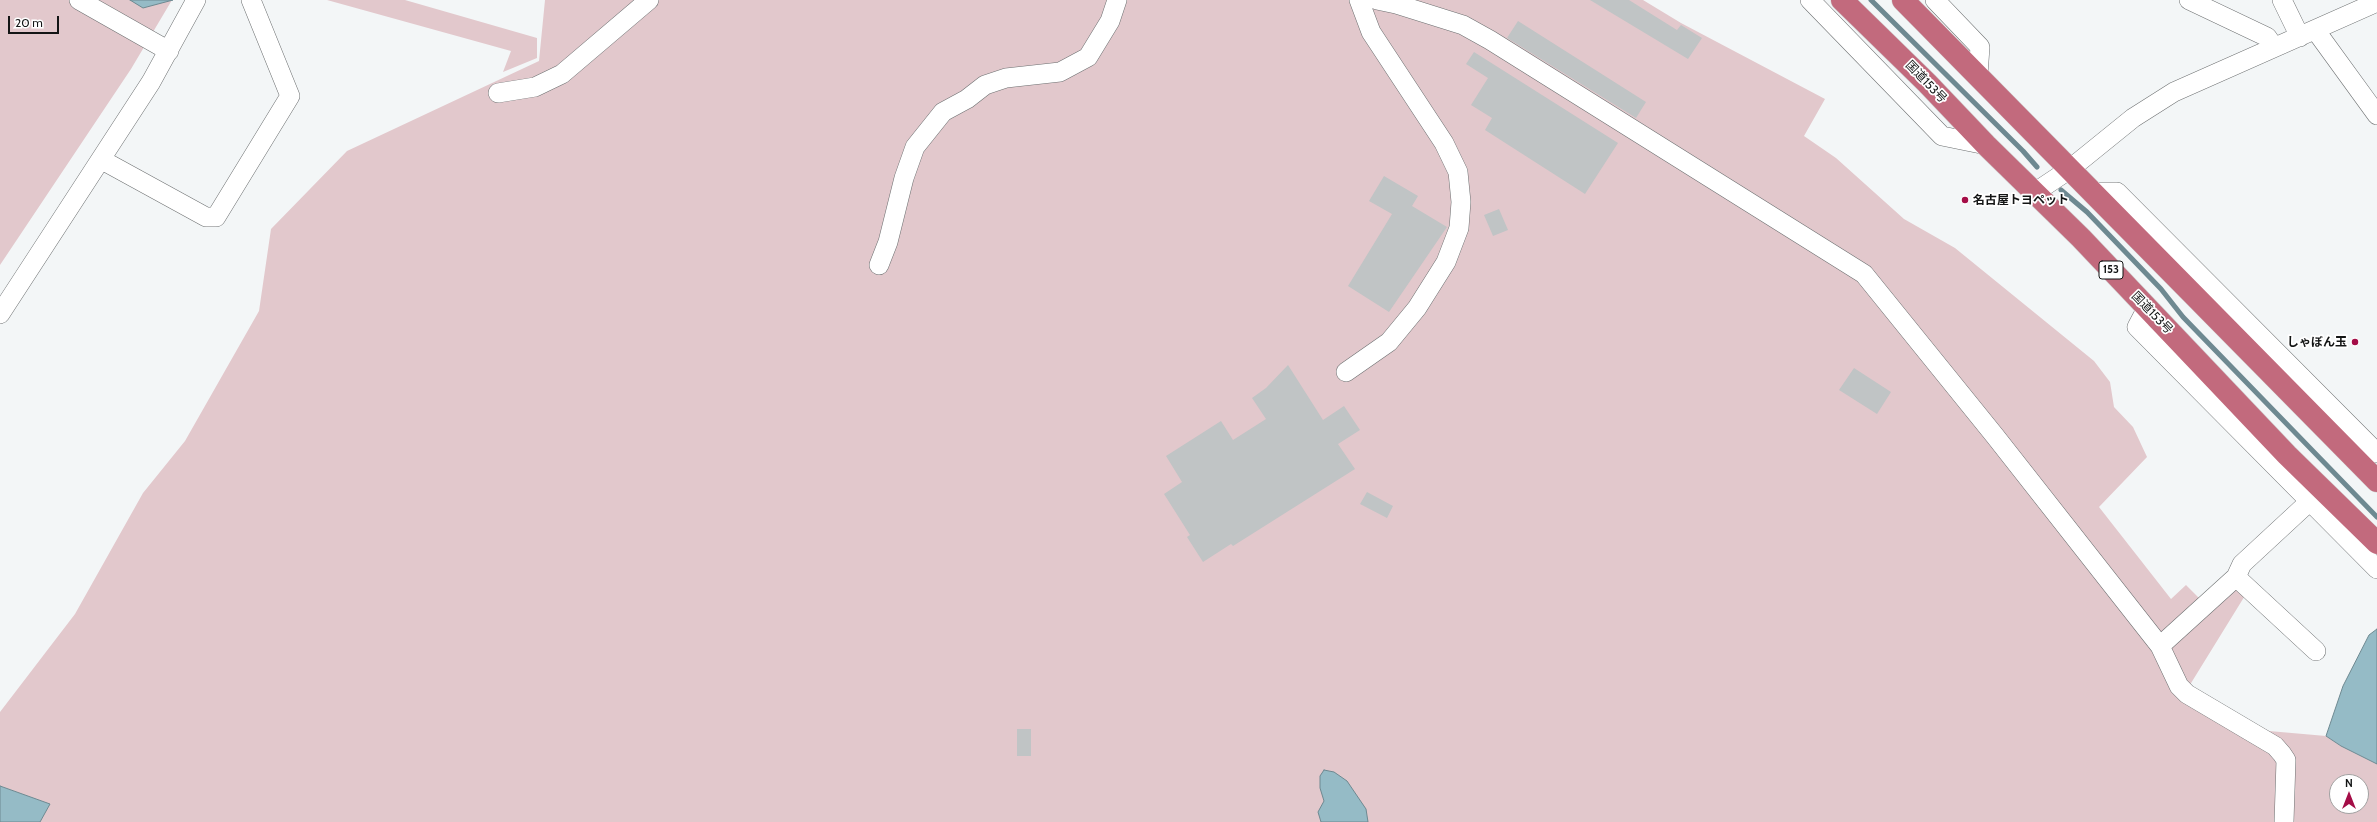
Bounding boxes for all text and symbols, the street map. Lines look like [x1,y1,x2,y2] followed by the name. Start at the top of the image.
[10,8,61,34] scale bar
[15,15,43,30] text: 20 m
[1902,58,1950,106] street label: 国道153号
[1973,193,2069,207] place label: 名古屋トヨペット
[1960,195,1970,205] marker: 名古屋トヨペット
[2099,261,2123,279] road number: 153
[2128,289,2176,337] street label: 国道153号
[2287,335,2347,349] place label: しゃぼん玉
[2350,337,2360,347] marker: しゃぼん玉
[2329,774,2369,814] north arrow
[2345,776,2353,790] text: N

